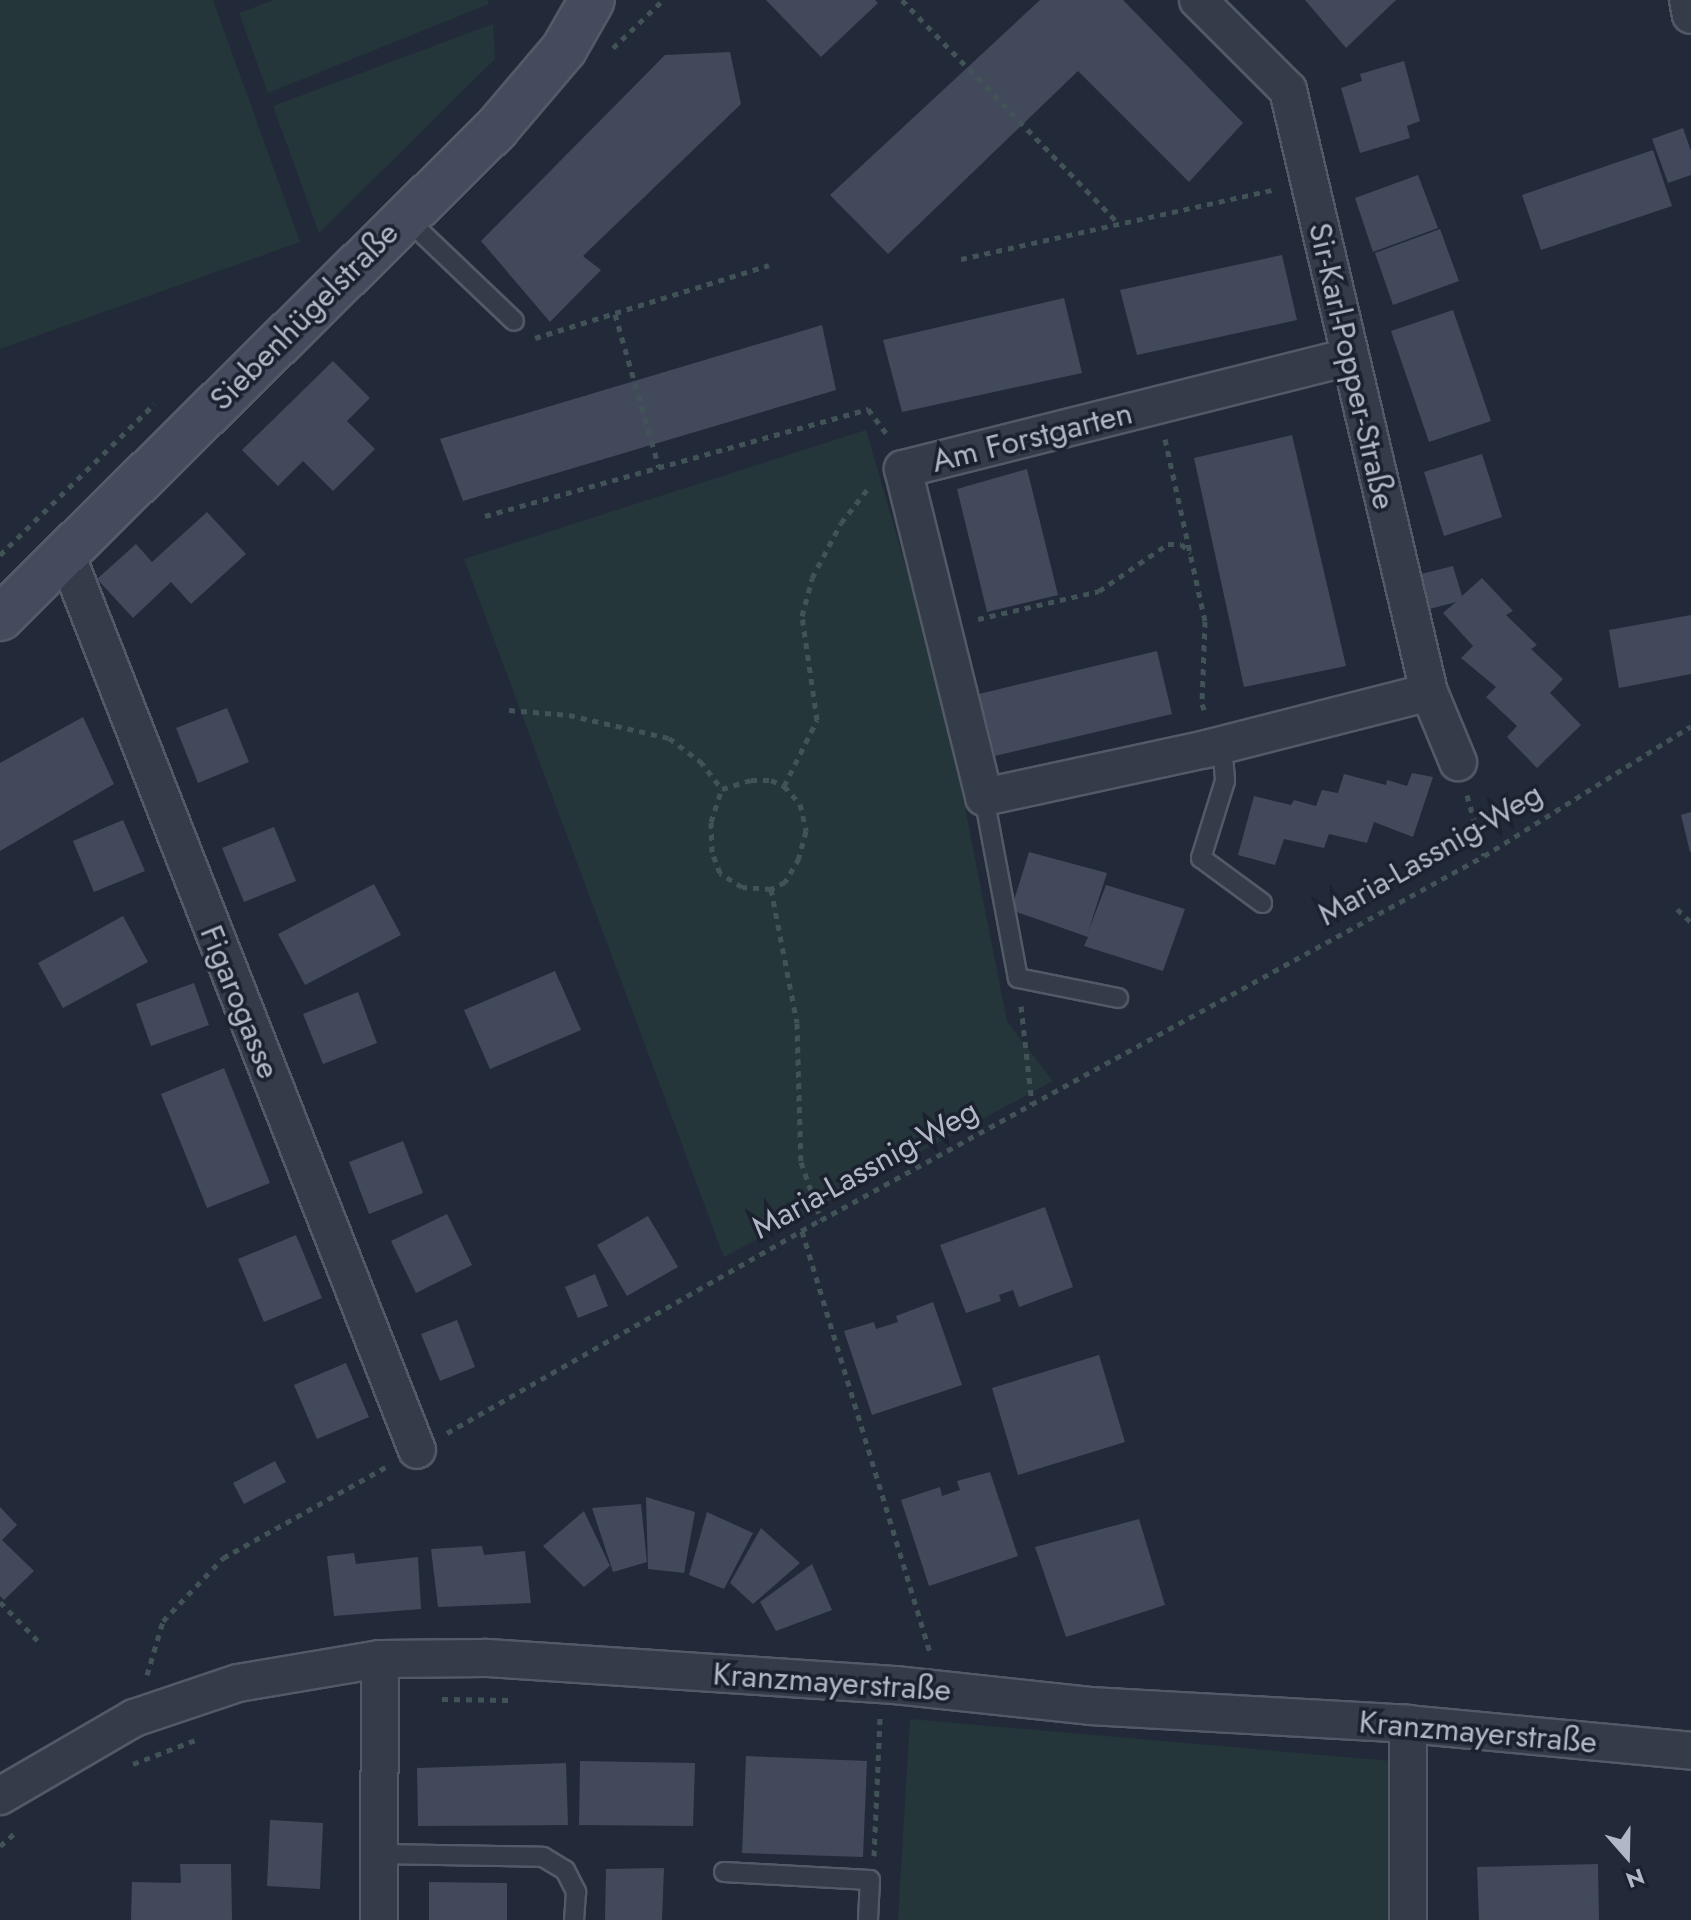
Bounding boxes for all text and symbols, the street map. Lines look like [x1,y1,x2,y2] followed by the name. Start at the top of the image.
[202,214,406,418] street label: Siebenhügelstraße
[1300,219,1404,513] street label: Sir-Karl-Popper-Straße
[928,394,1136,480] street label: Am Forstgarten
[1311,774,1549,934] street label: Maria-Lassnig-Weg
[192,920,288,1084] street label: Figarogasse
[745,1091,985,1247] street label: Maria-Lassnig-Weg
[712,1655,952,1709] street label: Kranzmayerstraße
[1357,1702,1599,1762] street label: Kranzmayerstraße
[1587,1816,1667,1896] north arrow
[1622,1861,1649,1897] text: N

